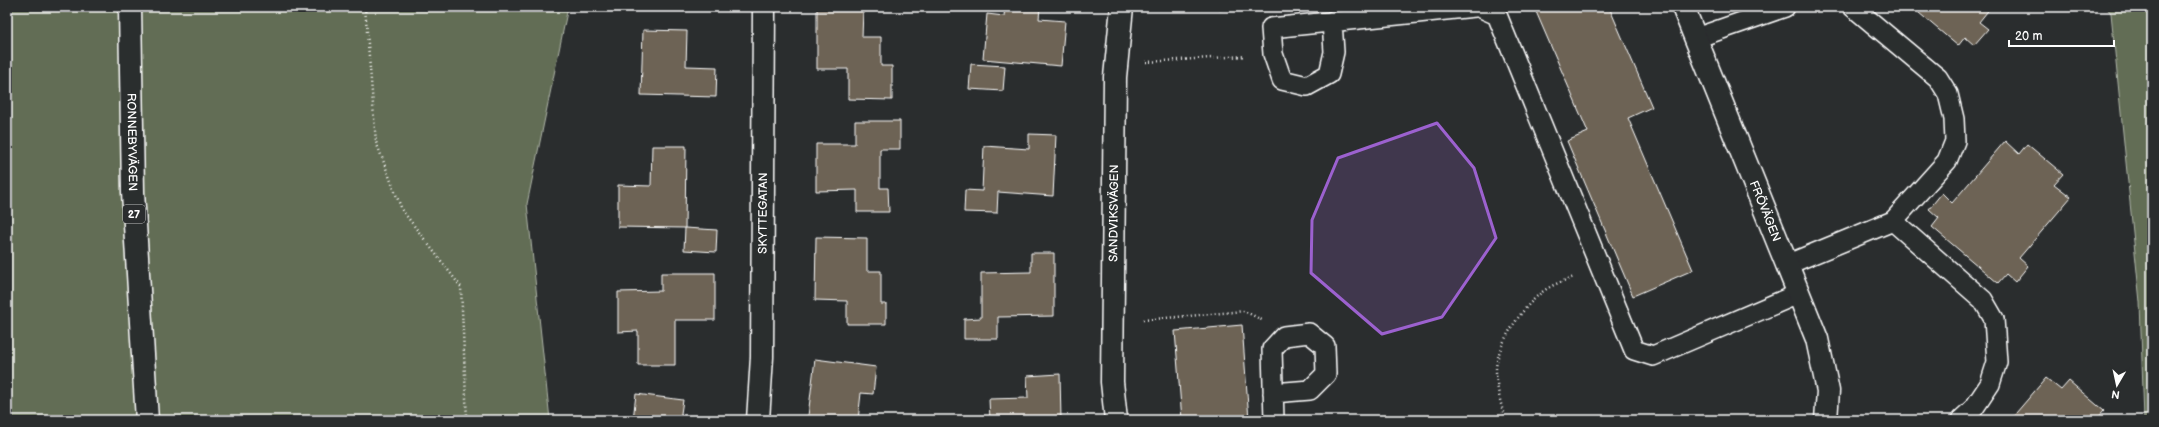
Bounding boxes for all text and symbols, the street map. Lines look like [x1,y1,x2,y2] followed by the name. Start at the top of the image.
[2009,22,2114,48] scale bar
[2015,29,2042,44] text: 20 m
[123,93,141,191] street label: RONNEBYVÄGEN
[1106,164,1122,262] street label: SANDVIKSVÄGEN
[756,172,771,254] street label: SKYTTEGATAN
[1746,179,1784,244] street label: FRÖVÄGEN
[123,205,145,223] road number: 27
[2097,365,2137,405] north arrow
[2110,387,2121,401] text: N

